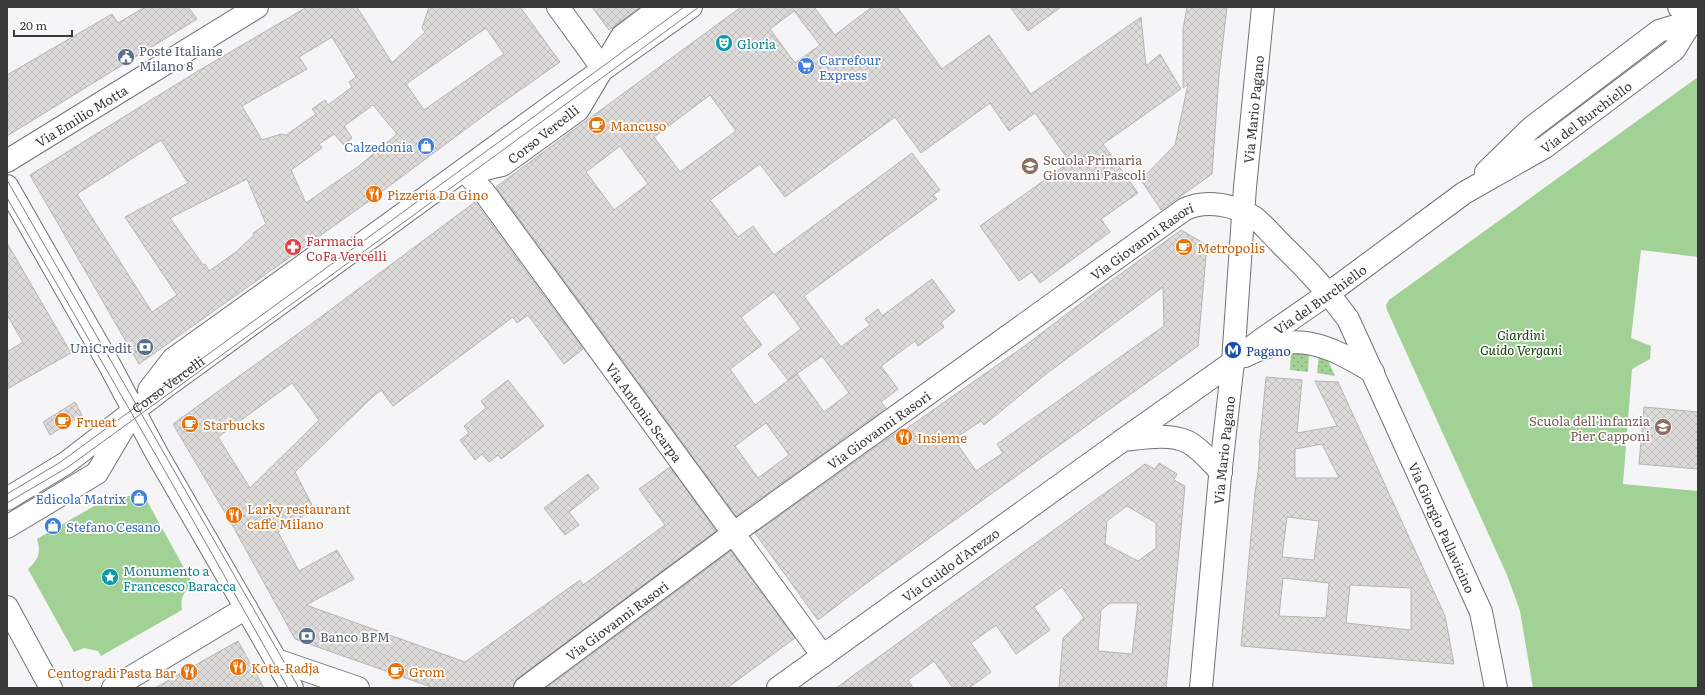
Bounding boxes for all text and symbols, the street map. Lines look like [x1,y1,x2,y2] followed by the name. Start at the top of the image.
[14,12,72,38] scale bar
[20,16,47,34] text: 20 m
[714,33,734,53] theatre icon: Gloria
[737,34,776,53] place label: Gloria
[139,41,223,75] place label: Poste Italiane Milano 8
[116,47,136,67] public building icon: Poste Italiane Milano 8
[819,50,881,84] place label: Carrefour Express
[1238,54,1268,164] street label: Via Mario Pagano
[796,56,816,76] supermarket icon: Carrefour Express
[1536,76,1636,157] street label: Via del Burchiello
[31,80,131,151] street label: Via Emilio Motta
[503,100,583,168] street label: Corso Vercelli
[587,115,607,135] cafe icon: Mancuso
[610,116,667,135] place label: Mancuso
[416,136,436,156] shop icon: Calzedonia
[344,137,413,156] place label: Calzedonia
[1043,150,1147,184] place label: Scuola Primaria Giovanni Pascoli
[1020,156,1040,176] school or university icon: Scuola Primaria Giovanni Pascoli
[364,184,384,204] restaurant icon: Pizzeria Da Gino
[387,185,489,204] place label: Pizzeria Da Gino
[1086,197,1196,284] street label: Via Giovanni Rasori
[306,231,387,265] place label: Farmacia CoFa Vercelli
[283,237,303,257] pharmacy icon: Farmacia CoFa Vercelli
[1174,237,1194,257] cafe icon: Metropolis
[1197,238,1265,257] place label: Metropolis
[1269,259,1370,338] street label: Via del Burchiello
[1480,325,1562,359] park label: Giardini Guido Vergani
[135,337,155,357] bank icon: UniCredit
[70,338,133,357] place label: UniCredit
[1223,340,1243,360] metro station icon: Pagano
[1246,341,1291,360] place label: Pagano
[127,350,208,417] street label: Corso Vercelli
[602,358,687,466] street label: Via Antonio Scarpa
[823,385,935,473] street label: Via Giovanni Rasori
[1208,395,1239,505] street label: Via Mario Pagano
[53,411,73,431] cafe icon: Frueat
[1529,411,1651,445] place label: Scuola dell'infanzia Pier Capponi
[76,412,117,431] place label: Frueat
[180,414,200,434] cafe icon: Starbucks
[203,415,265,434] place label: Starbucks
[1653,417,1673,437] school or university icon: Scuola dell'infanzia Pier Capponi
[894,427,914,447] restaurant icon: Insieme
[917,428,967,447] place label: Insieme
[1404,459,1481,596] street label: Via Giorgio Pallavicino
[129,488,149,508] shop icon: Edicola Matrix
[35,489,127,508] place label: Edicola Matrix
[247,499,352,533] place label: Larky restaurant caffe Milano
[224,505,244,525] restaurant icon: Larky restaurant caffe Milano
[43,516,63,536] shop icon: Stefano Cesano
[66,517,161,536] place label: Stefano Cesano
[898,522,1003,606] street label: Via Guido d'Arezzo
[123,561,236,595] place label: Monumento a Francesco Baracca
[100,567,120,587] place icon: Monumento a Francesco Baracca
[561,575,672,664] street label: Via Giovanni Rasori
[297,626,317,646] bank icon: Banco BPM
[320,627,390,646] place label: Banco BPM
[228,657,248,677] restaurant icon: Kota-Radja
[251,658,319,677] place label: Kota-Radja
[386,661,406,681] cafe icon: Grom
[179,662,199,682] restaurant icon: Centogradi Pasta Bar
[409,662,445,681] place label: Grom
[47,663,177,682] place label: Centogradi Pasta Bar

